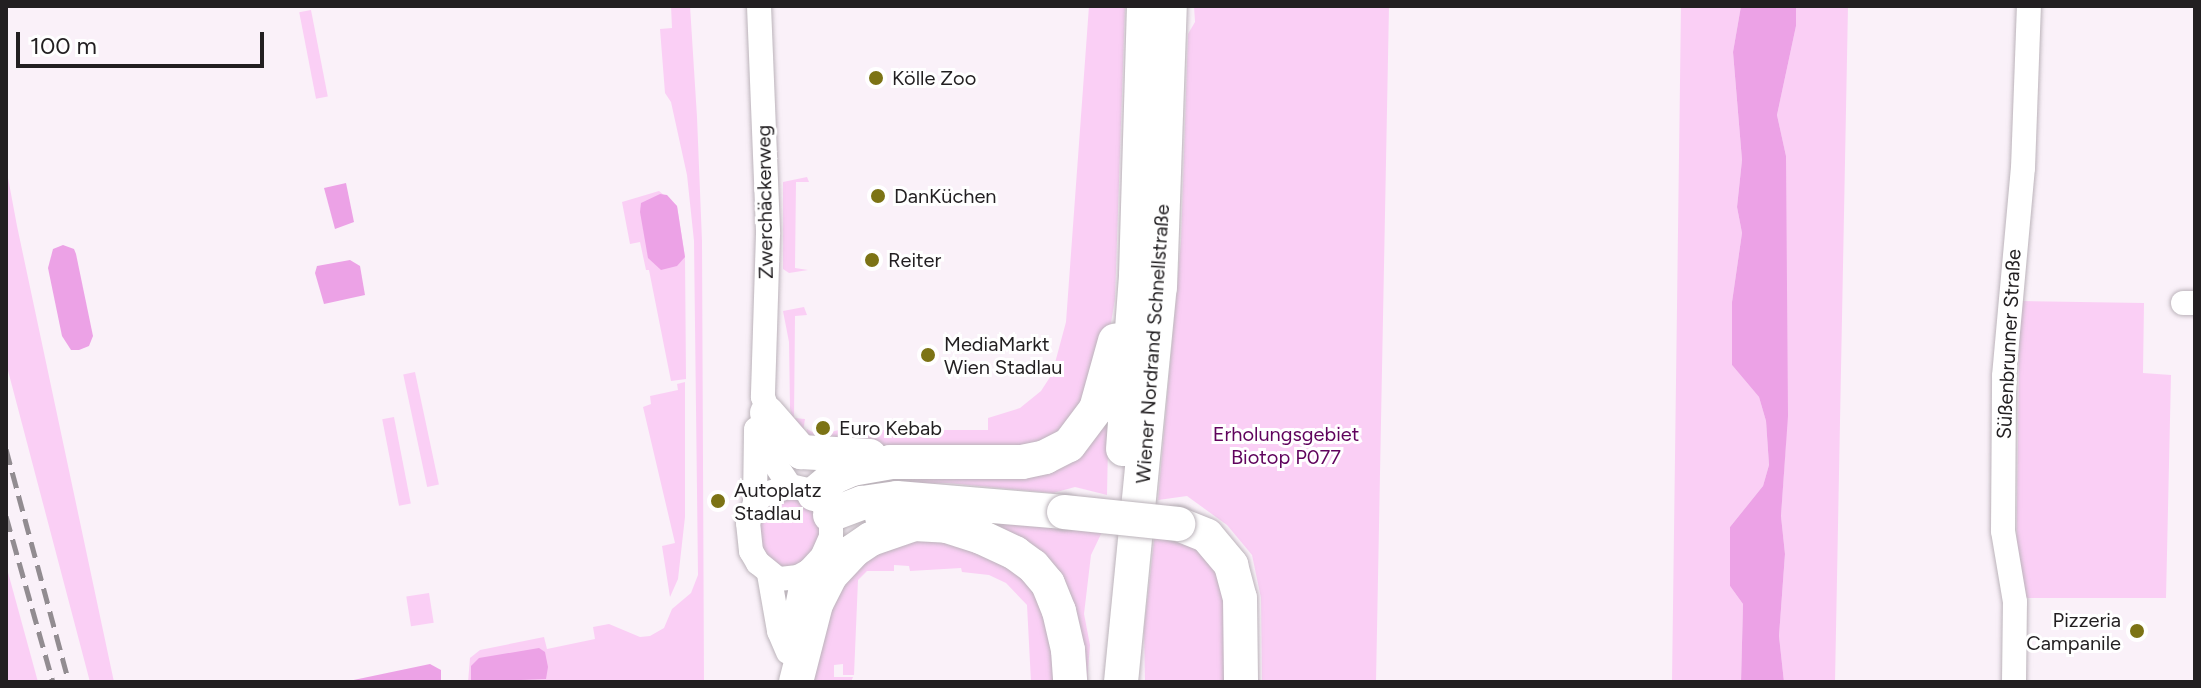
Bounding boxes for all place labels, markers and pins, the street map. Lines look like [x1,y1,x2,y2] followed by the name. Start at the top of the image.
[892,66,976,90] place label: Kölle Zoo
[867,69,885,87] marker: Kölle Zoo
[894,184,996,208] place label: DanKüchen
[869,187,887,205] marker: DanKüchen
[888,248,941,272] place label: Reiter
[863,251,881,269] marker: Reiter
[944,332,1062,379] place label: MediaMarkt Wien Stadlau
[919,346,937,364] marker: MediaMarkt Wien Stadlau
[839,416,942,440] place label: Euro Kebab
[814,419,832,437] marker: Euro Kebab
[734,478,822,525] place label: Autoplatz Stadlau
[709,492,727,510] marker: Autoplatz Stadlau
[2026,608,2121,655] place label: Pizzeria Campanile
[2128,622,2146,640] marker: Pizzeria Campanile

